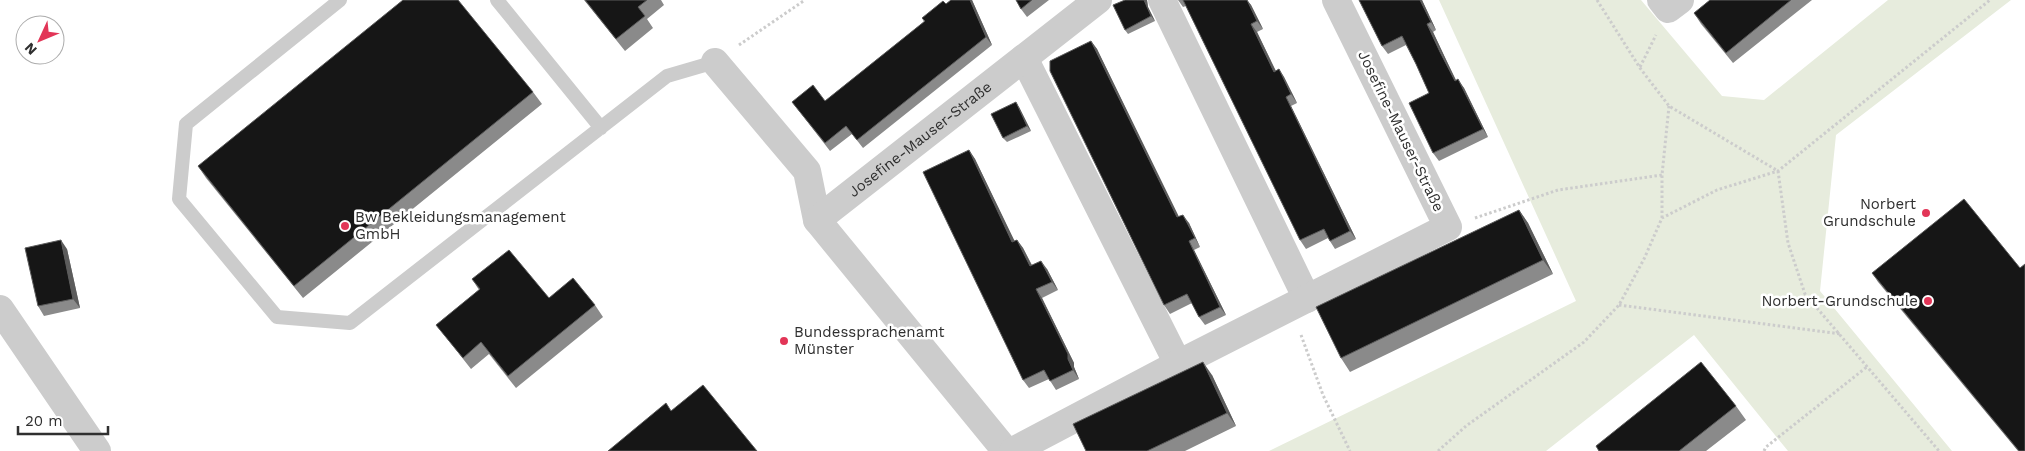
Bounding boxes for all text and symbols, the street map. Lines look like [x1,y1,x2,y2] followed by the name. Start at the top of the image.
[15,15,65,65] north arrow
[21,40,40,58] text: N
[1354,48,1448,214] street label: Josefine-Mauser-Straße
[845,78,995,201] street label: Josefine-Mauser-Straße
[1823,195,1917,230] place label: Norbert Grundschule
[1920,207,1932,219] marker: Norbert Grundschule
[355,208,566,243] place label: Bw Bekleidungsmanagement GmbH
[339,220,351,232] marker: Bw Bekleidungsmanagement GmbH
[1761,292,1918,310] place label: Norbert-Grundschule
[1922,295,1934,307] marker: Norbert-Grundschule
[794,323,945,358] place label: Bundessprachenamt Münster
[778,335,790,347] marker: Bundessprachenamt Münster
[18,404,108,436] scale bar
[25,412,63,430] text: 20 m

